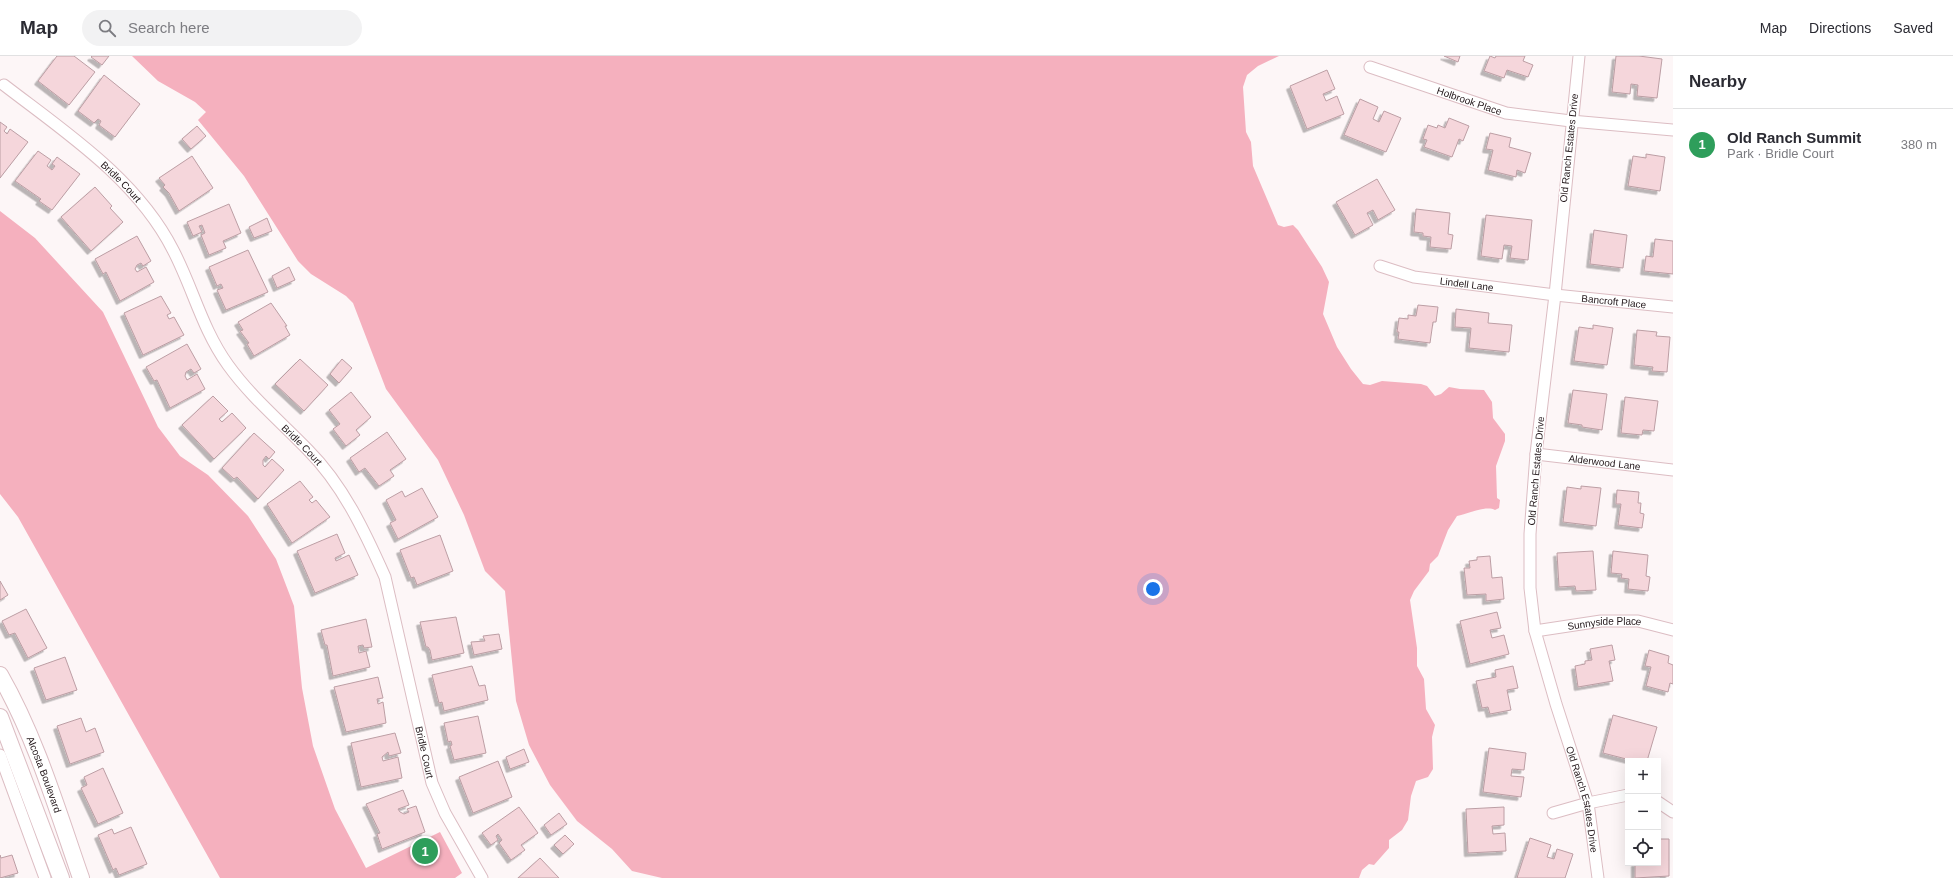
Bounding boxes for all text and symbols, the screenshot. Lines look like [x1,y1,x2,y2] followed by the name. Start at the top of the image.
[82,10,362,46] search box
[20,17,58,38] text: Map
[96,17,118,39] icon: search
[128,19,210,36] text: Search here
[1760,20,1787,36] text: Map
[1809,20,1871,36] text: Directions
[1893,20,1933,36] text: Saved
[1689,72,1747,91] text: Nearby
[1436,85,1504,117] street label: Holbrook Place
[1558,93,1580,203] street label: Old Ranch Estates Drive
[1727,129,1861,146] text: Old Ranch Summit
[1698,137,1706,152] text: 1
[1901,137,1937,152] text: 380 m
[1727,146,1834,161] text: Park · Bridle Court
[99,159,144,204] street label: Bridle Court
[1439,275,1495,293] street label: Lindell Lane
[1581,292,1647,310] street label: Bancroft Place
[1526,416,1546,526] street label: Old Ranch Estates Drive
[280,422,325,467] street label: Bridle Court
[1568,452,1642,472] street label: Alderwood Lane
[1143,579,1163,599] your location
[1567,615,1643,632] street label: Sunnyside Place
[414,725,436,779] street label: Bridle Court
[25,735,64,814] street label: Alcosta Boulevard
[1564,745,1600,854] street label: Old Ranch Estates Drive
[1625,758,1661,866] map controls
[1625,758,1661,794] button: +
[1625,794,1661,830] button: −
[1625,830,1661,866] button: locate
[412,836,438,866] pin: 1

